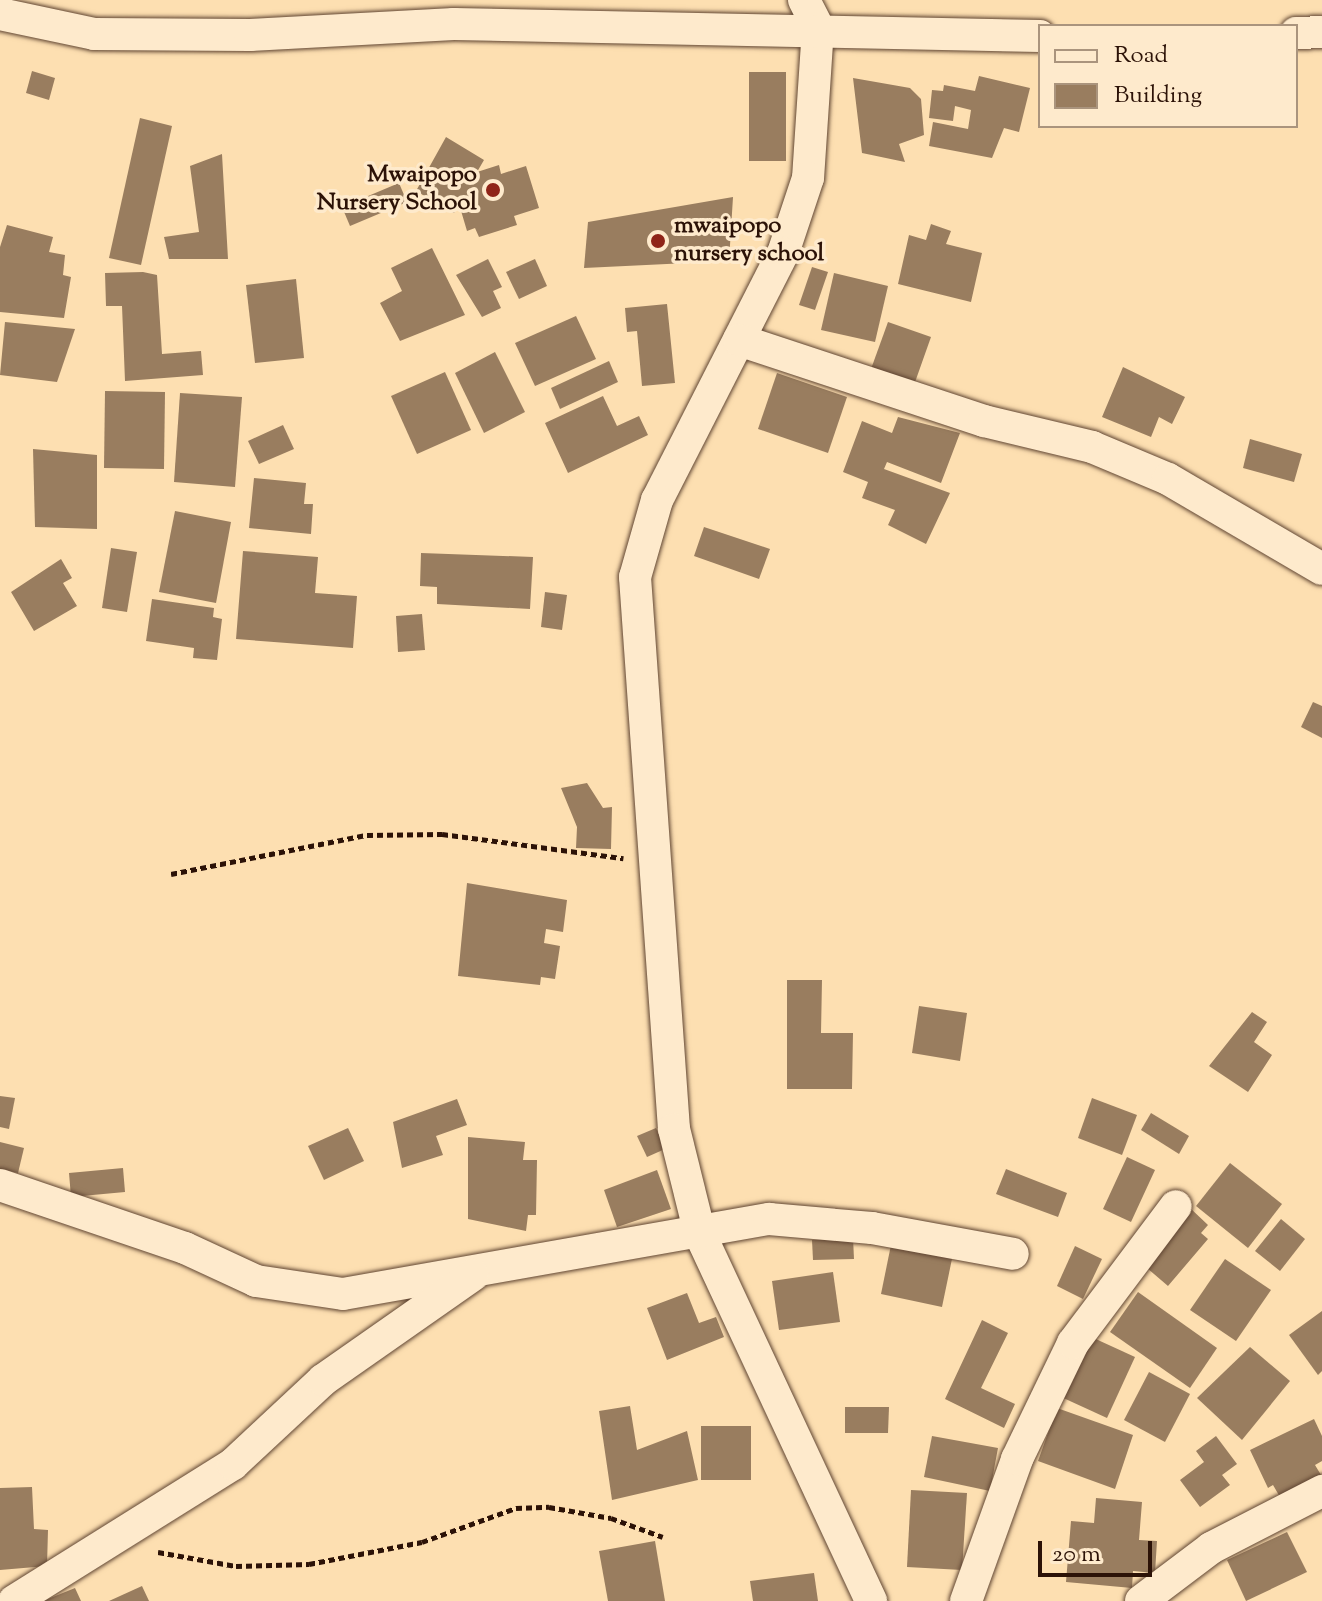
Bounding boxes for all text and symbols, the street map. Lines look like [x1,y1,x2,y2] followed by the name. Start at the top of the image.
[1038,24,1298,128] legend
[1114,39,1168,73] text: Road
[1114,79,1202,113] text: Building
[317,162,477,218] place label: Mwaipopo Nursery School
[484,181,502,199] marker: Mwaipopo Nursery School
[674,213,824,269] place label: mwaipopo nursery school
[649,232,667,250] marker: mwaipopo nursery school
[1042,1525,1156,1575] scale bar
[1052,1538,1101,1572] text: 20 m

